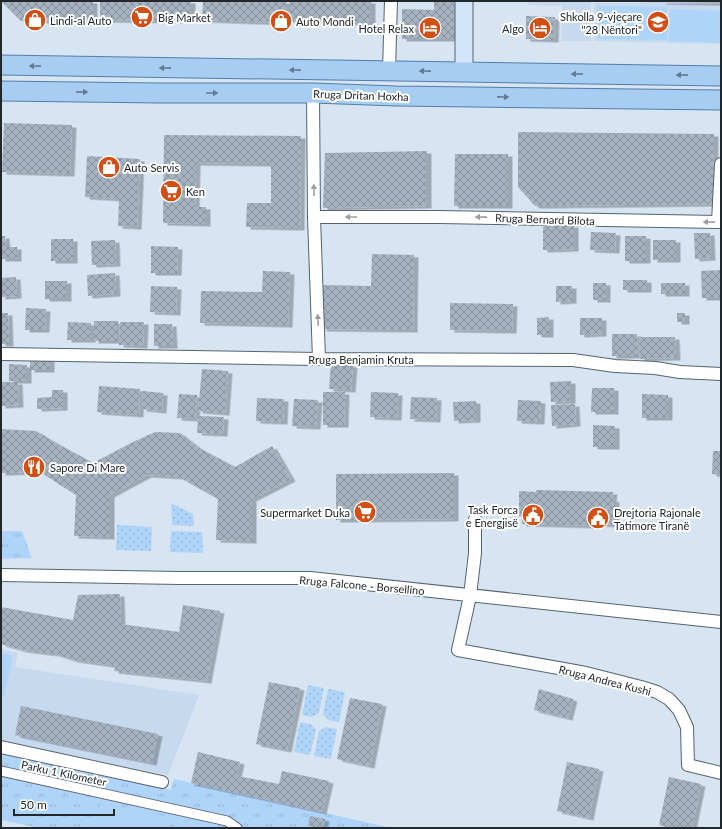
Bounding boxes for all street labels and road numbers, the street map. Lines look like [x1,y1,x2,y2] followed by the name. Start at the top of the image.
[313,87,409,103] street label: Rruga Dritan Hoxha
[495,211,595,227] street label: Rruga Bernard Bilota
[308,353,414,366] street label: Rruga Benjamin Kruta
[299,573,425,597] street label: Rruga Falcone - Borsellino
[557,662,653,698] street label: Rruga Andrea Kushi
[20,758,108,788] street label: Parku 1 Kilometer

